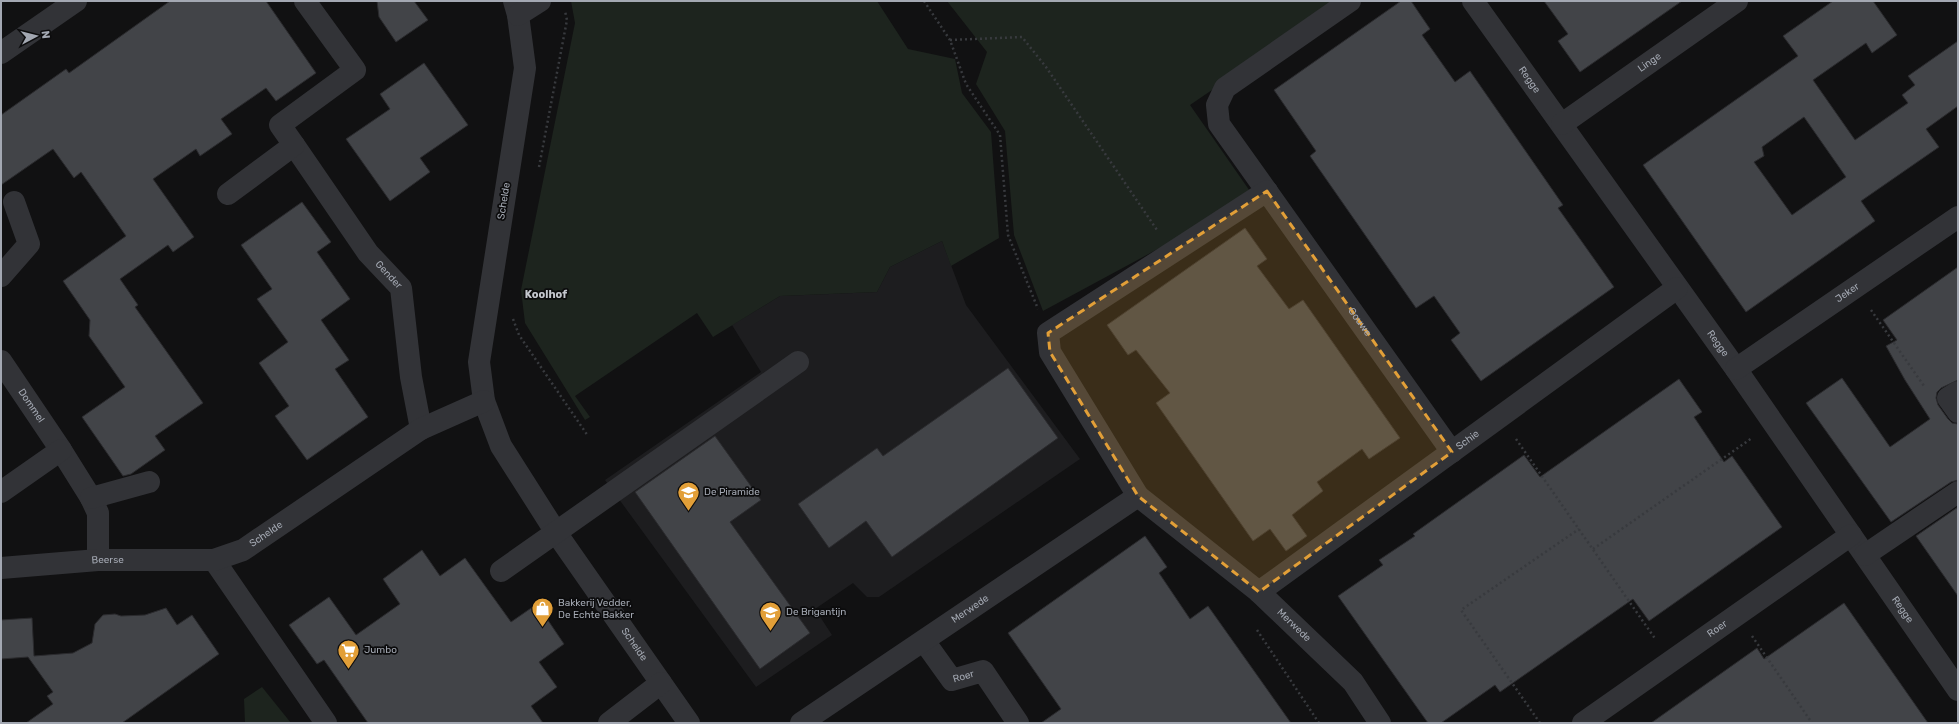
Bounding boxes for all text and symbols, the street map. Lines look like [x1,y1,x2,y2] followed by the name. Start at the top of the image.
[16,16,56,56] north arrow
[38,30,52,40] text: N
[1636,50,1664,75] street label: Linge
[1516,64,1543,96] street label: Regge
[495,181,513,220] street label: Schelde
[373,258,405,291] street label: Gender
[1833,280,1862,305] street label: Jeker
[525,288,567,301] district label: Koolhof
[1345,305,1374,339] street label: Gouwe
[1704,328,1732,359] street label: Regge
[15,386,47,425] street label: Dommel
[1454,428,1482,453] street label: Schie
[675,479,701,512] school or university icon: De Piramide
[704,486,760,498] place label: De Piramide
[247,519,285,550] street label: Schelde
[91,554,124,567] street label: Beerse
[949,592,991,626] street label: Merwede
[1889,594,1916,626] street label: Regge
[529,596,555,629] shop icon: Bakkerij Vedder, De Echte Bakker
[558,597,634,621] place label: Bakkerij Vedder, De Echte Bakker
[757,599,783,632] school or university icon: De Brigantijn
[786,606,846,618] place label: De Brigantijn
[1274,606,1314,645] street label: Merwede
[1705,618,1730,640] street label: Roer
[618,626,650,664] street label: Schelde
[335,637,361,670] supermarket icon: Jumbo
[364,644,397,656] place label: Jumbo
[951,668,976,685] street label: Roer

